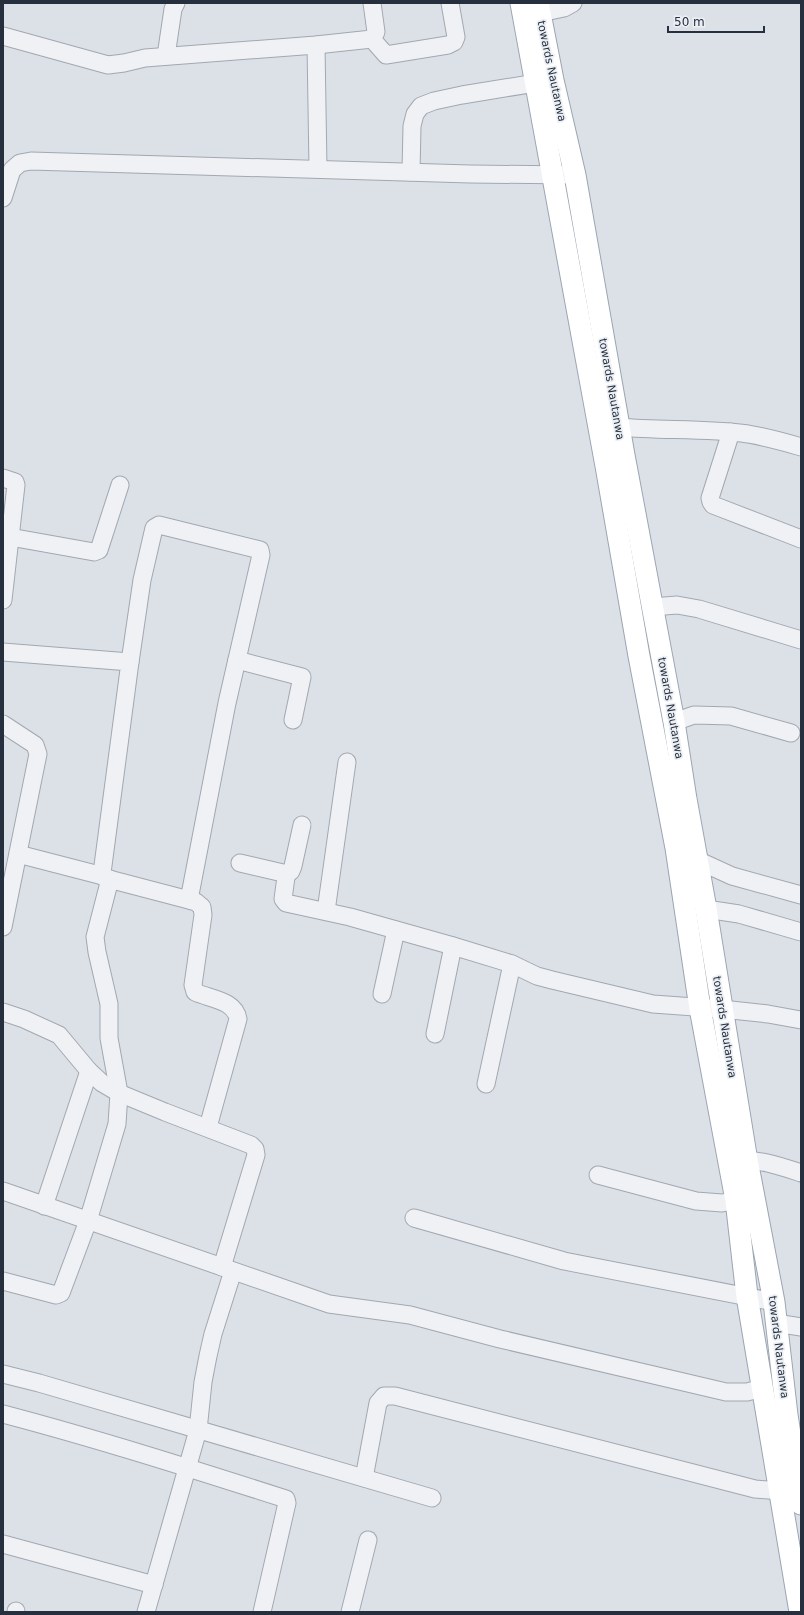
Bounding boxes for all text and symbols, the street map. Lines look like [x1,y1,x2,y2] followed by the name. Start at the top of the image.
[668,8,764,34] scale bar
[674,15,705,29] text: 50 m
[534,19,569,123] street label: towards Nautanwa
[596,337,627,441] street label: towards Nautanwa
[655,656,686,760] street label: towards Nautanwa
[710,975,739,1079] street label: towards Nautanwa
[766,1295,791,1399] street label: towards Nautanwa

